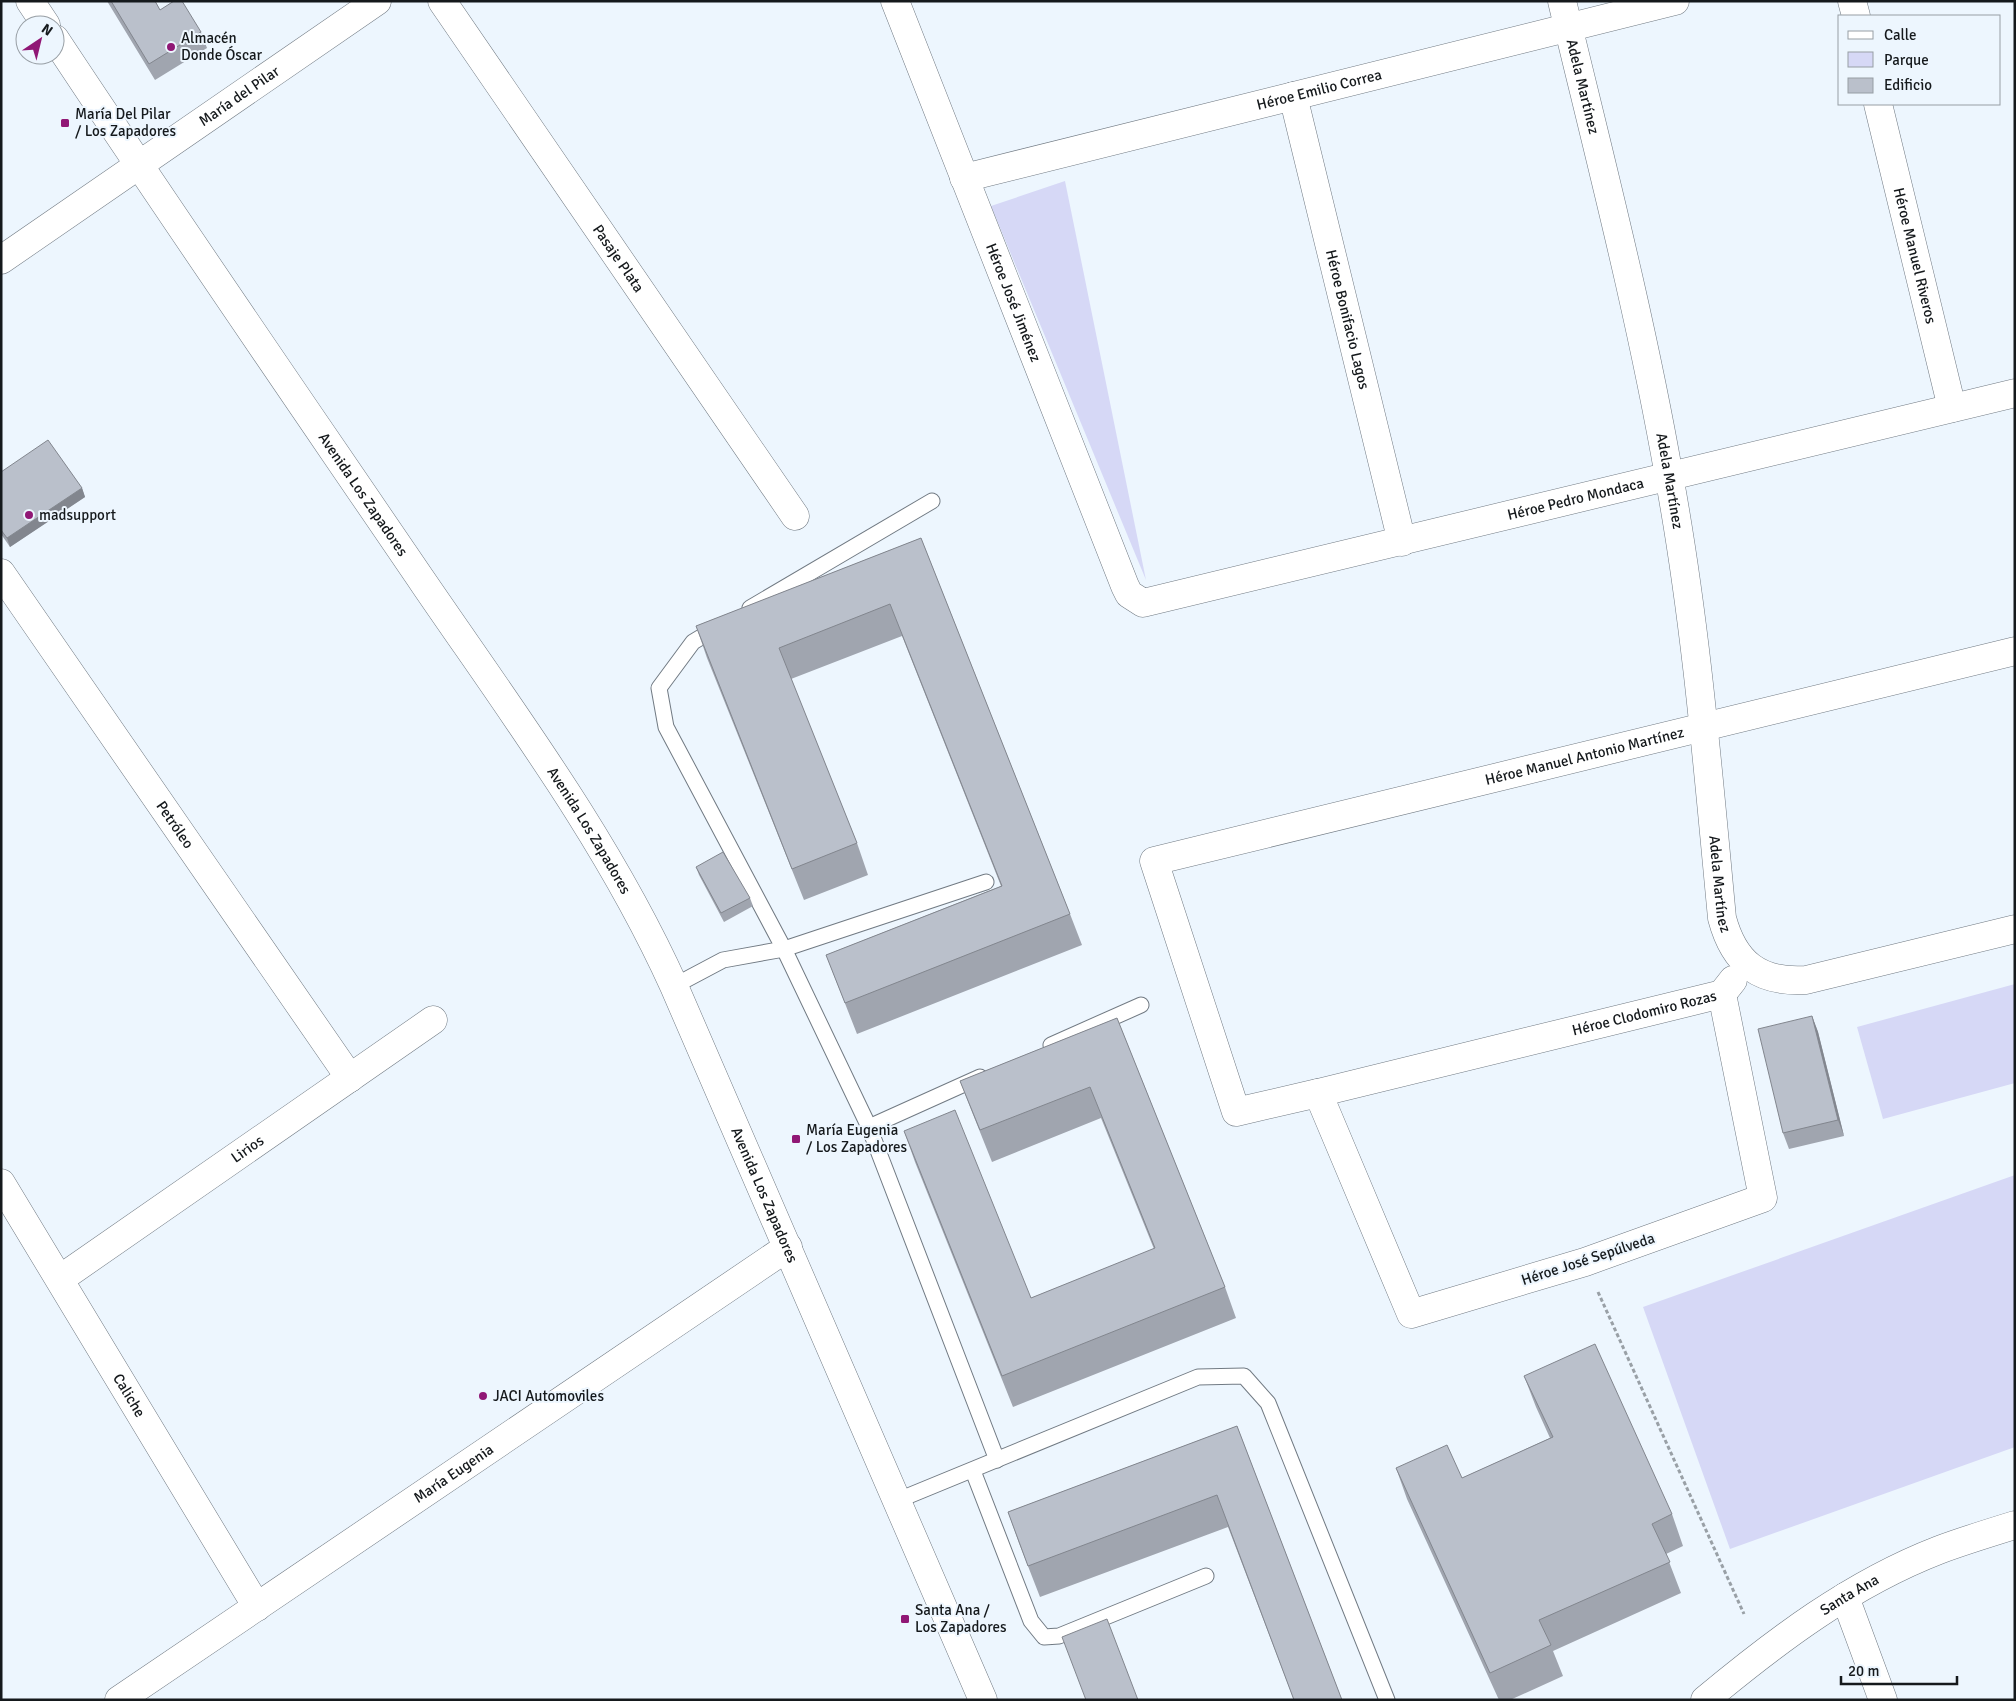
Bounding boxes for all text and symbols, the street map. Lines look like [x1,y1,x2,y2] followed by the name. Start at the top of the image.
[15,15,65,65] north arrow
[1838,15,2001,105] legend
[38,20,56,40] text: N
[1884,26,1917,44] text: Calle
[181,29,263,64] place label: Almacén Donde Óscar
[1563,37,1603,136] street label: Adela Martínez
[165,41,177,53] marker: Almacén Donde Óscar
[1884,51,1929,69] text: Parque
[195,62,283,130] street label: María del Pilar
[1255,65,1384,114] street label: Héroe Emilio Correa
[1884,76,1932,94] text: Edificio
[75,105,177,140] place label: María Del Pilar / Los Zapadores
[59,117,71,129] marker: María Del Pilar / Los Zapadores
[1890,186,1940,326] street label: Héroe Manuel Riveros
[589,221,648,296] street label: Pasaje Plata
[982,241,1045,365] street label: Héroe José Jiménez
[1322,248,1373,392] street label: Héroe Bonifacio Lagos
[315,429,412,560] street label: Avenida Los Zapadores
[1652,431,1687,531] street label: Adela Martínez
[1505,474,1646,524] street label: Héroe Pedro Mondaca
[39,506,116,524] place label: madsupport
[23,509,35,521] marker: madsupport
[1483,723,1686,789] street label: Héroe Manuel Antonio Martínez
[543,764,635,898] street label: Avenida Los Zapadores
[152,798,198,852] street label: Petróleo
[1705,835,1735,935] street label: Adela Martínez
[1570,987,1719,1039] street label: Héroe Clodomiro Rozas
[806,1121,908,1156] place label: María Eugenia / Los Zapadores
[727,1125,802,1266] street label: Avenida Los Zapadores
[227,1131,268,1167] street label: Lirios
[790,1133,802,1145] marker: María Eugenia / Los Zapadores
[1519,1229,1657,1289] street label: Héroe José Sepúlveda
[109,1370,149,1420] street label: Caliche
[493,1387,604,1405] place label: JACI Automoviles
[477,1390,489,1402] marker: JACI Automoviles
[410,1440,497,1507] street label: María Eugenia
[1817,1570,1882,1619] street label: Santa Ana
[915,1601,1007,1636] place label: Santa Ana / Los Zapadores
[899,1613,911,1625] marker: Santa Ana / Los Zapadores
[1841,1654,1957,1686] scale bar
[1848,1662,1879,1680] text: 20 m

